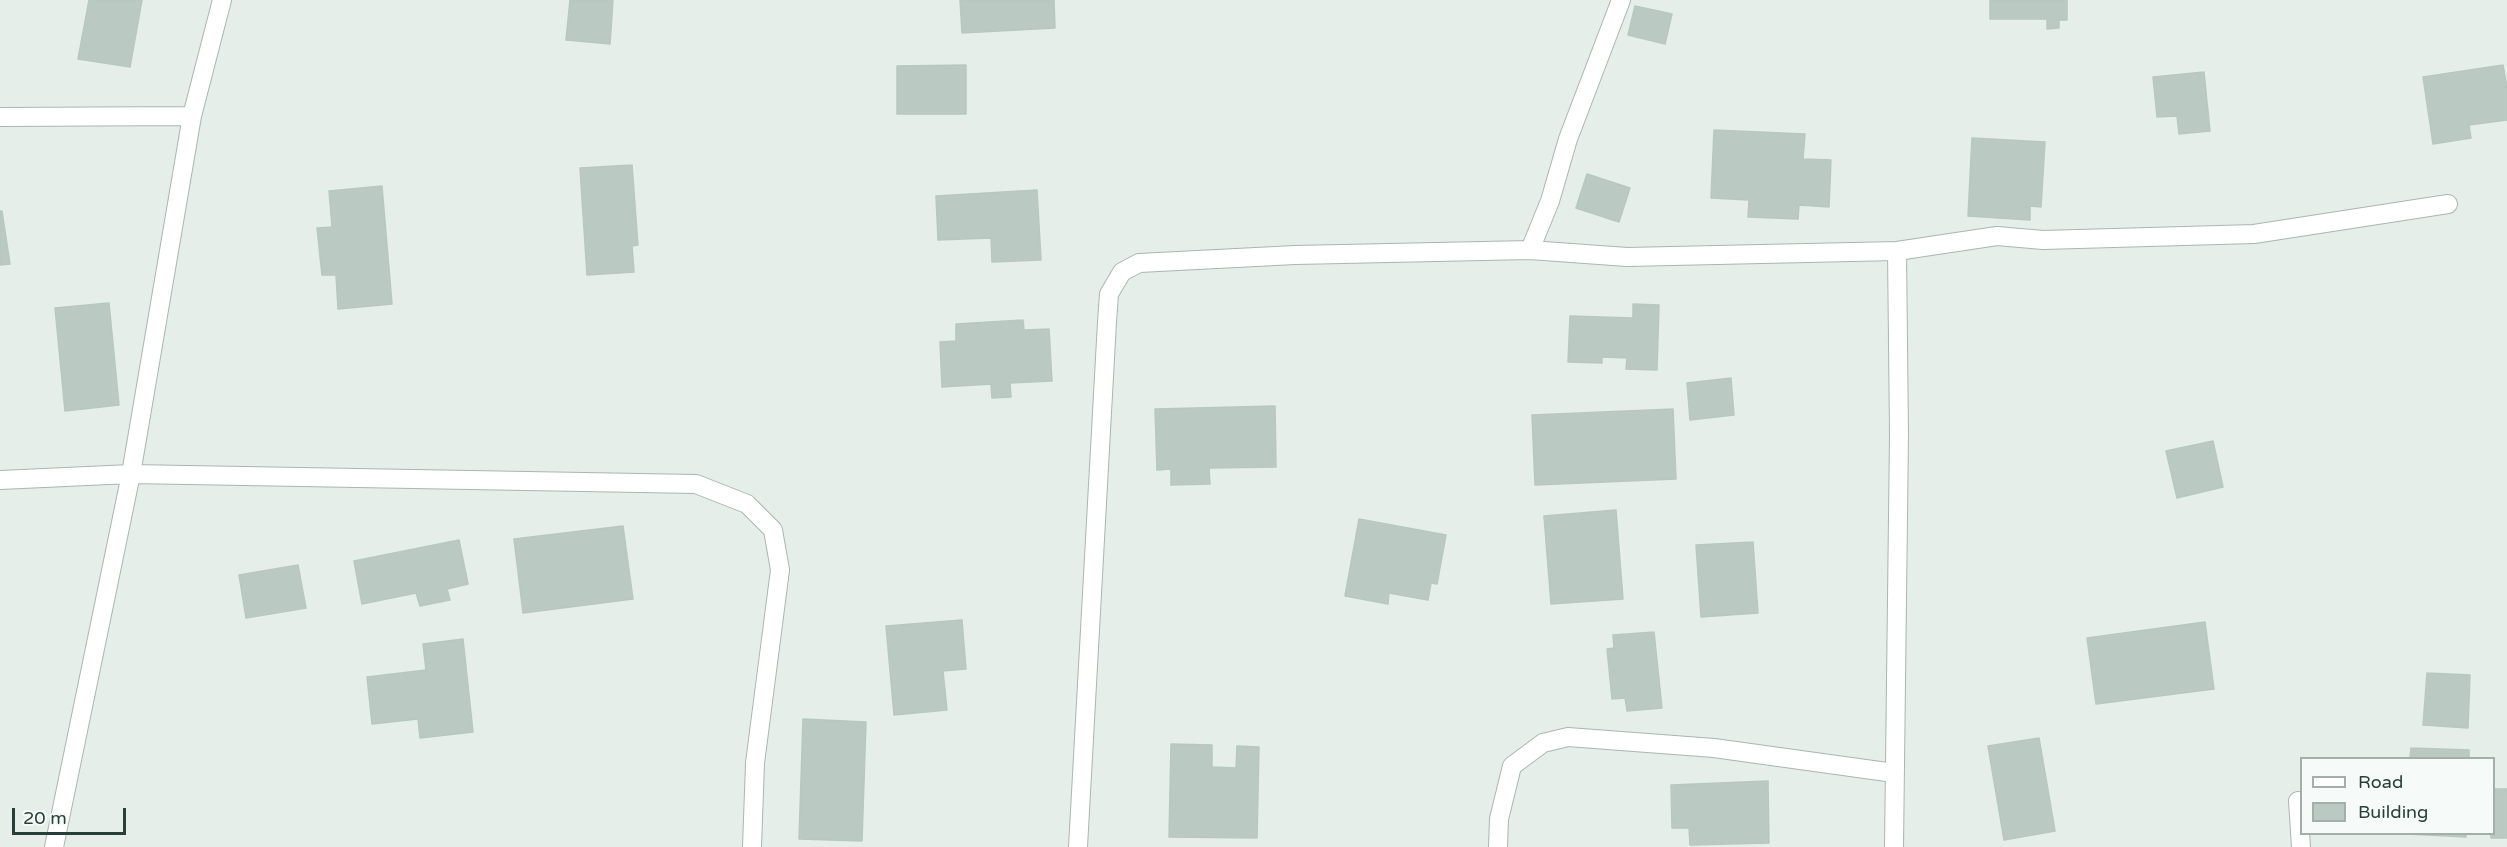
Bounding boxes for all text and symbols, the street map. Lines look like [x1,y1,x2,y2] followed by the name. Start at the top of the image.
[2300,757,2495,835] legend
[2358,771,2403,793] text: Road
[15,796,129,834] scale bar
[2358,801,2428,823] text: Building
[23,807,67,829] text: 20 m

